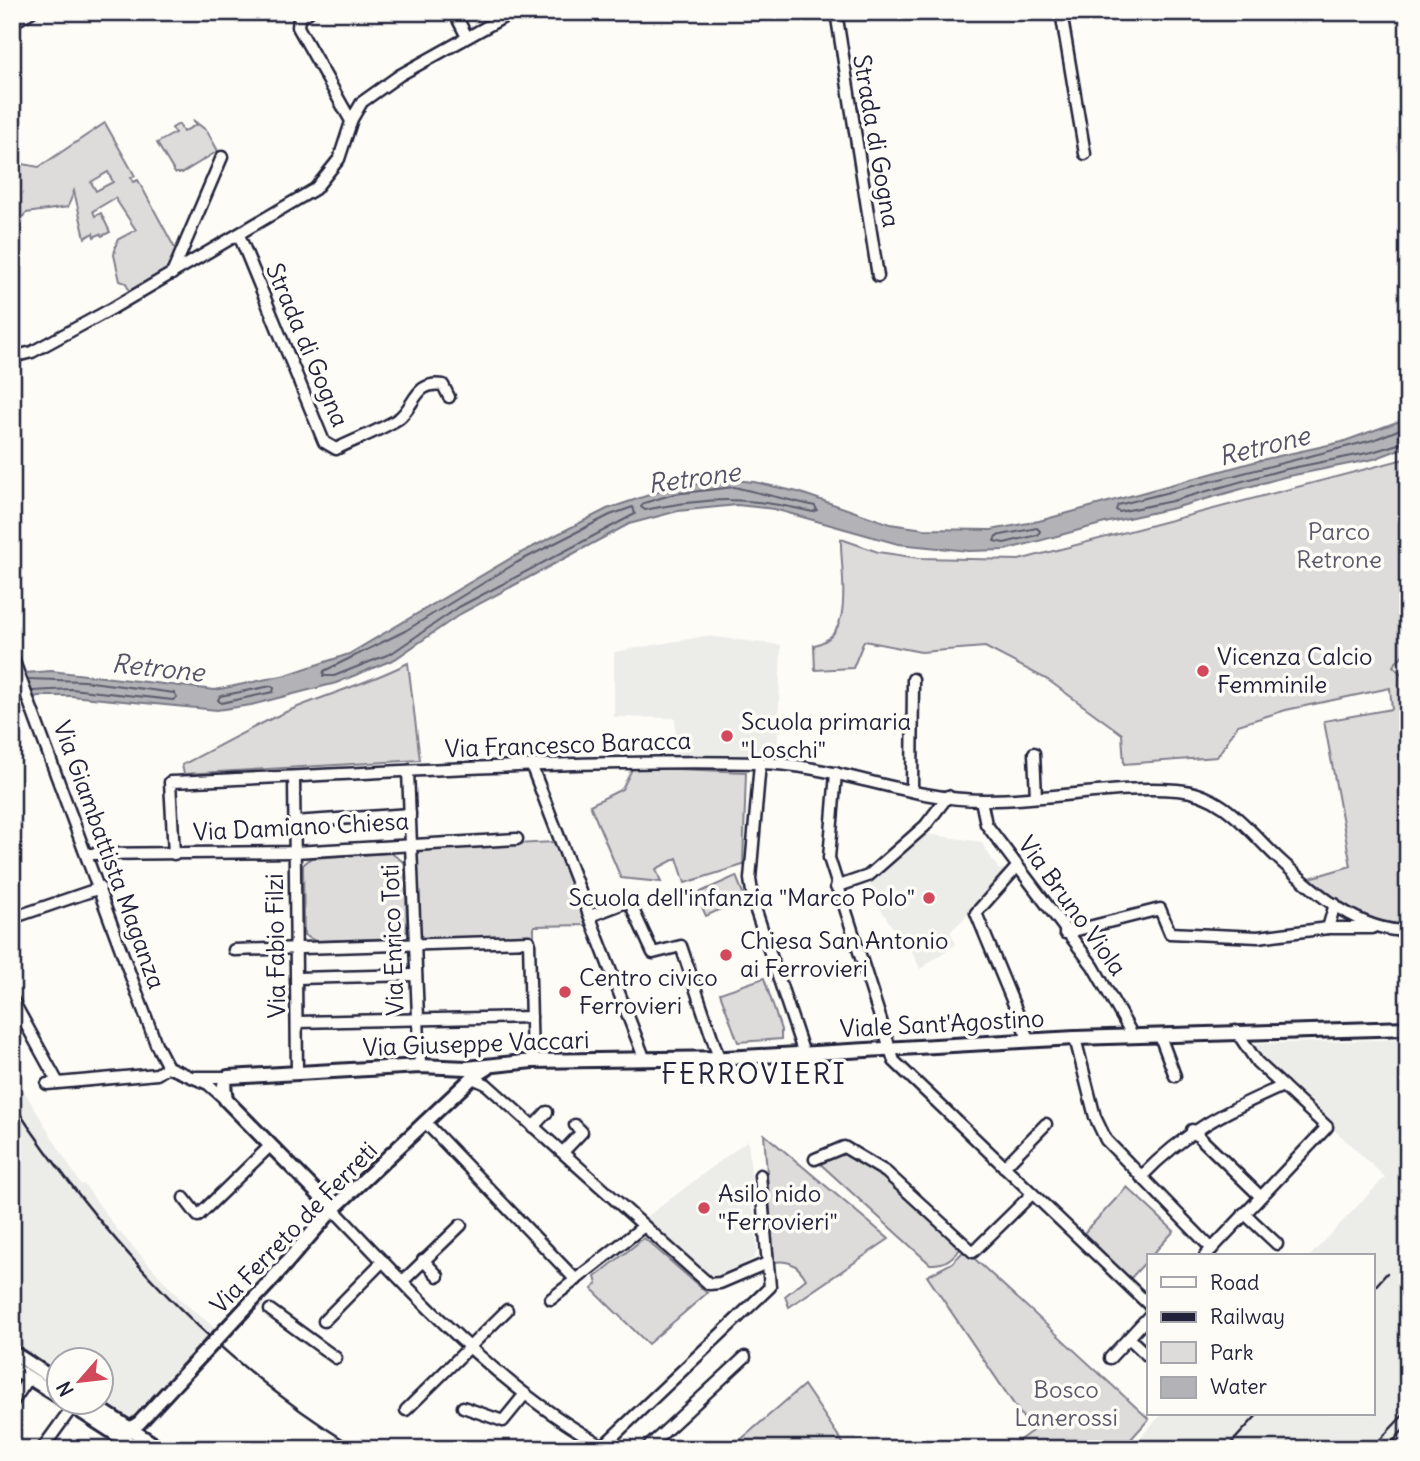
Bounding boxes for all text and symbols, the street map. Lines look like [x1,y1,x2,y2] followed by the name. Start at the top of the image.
[847,52,907,229] street label: Strada di Gogna
[260,258,356,431] street label: Strada di Gogna
[1215,418,1315,473] water label: Retrone
[646,454,744,500] water label: Retrone
[1296,516,1382,574] park label: Parco Retrone
[1217,641,1372,699] place label: Vicenza Calcio Femminile
[110,646,208,689] water label: Retrone
[1195,663,1211,679] marker: Vicenza Calcio Femminile
[741,706,911,764] place label: Scuola primaria "Loschi"
[47,717,172,993] street label: Via Giambattista Maganza
[444,725,692,763] street label: Via Francesco Baracca
[719,728,735,744] marker: Scuola primaria "Loschi"
[192,805,410,847] street label: Via Damiano Chiesa
[1012,830,1134,981] street label: Via Bruno Viola
[374,864,410,1016] street label: Via Enrico Toti
[259,873,291,1019] street label: Via Fabio Filzi
[568,882,915,912] place label: Scuola dell'infanzia "Marco Polo"
[921,890,937,906] marker: Scuola dell'infanzia "Marco Polo"
[740,925,948,983] place label: Chiesa San Antonio ai Ferrovieri
[718,947,734,963] marker: Chiesa San Antonio ai Ferrovieri
[579,962,718,1020] place label: Centro civico Ferrovieri
[557,984,573,1000] marker: Centro civico Ferrovieri
[839,1003,1045,1043] street label: Viale Sant'Agostino
[362,1024,590,1062] street label: Via Giuseppe Vaccari
[661,1056,847,1092] district label: FERROVIERI
[204,1135,383,1319] street label: Via Ferreto de Ferreti
[718,1178,838,1236] place label: Asilo nido "Ferrovieri"
[696,1200,712,1216] marker: Asilo nido "Ferrovieri"
[1147,1254,1374,1416] legend
[1210,1269,1259,1296] text: Road
[1210,1303,1285,1330] text: Railway
[1210,1339,1253,1366] text: Park
[46,1346,116,1416] north arrow
[1210,1373,1268,1400] text: Water
[1014,1374,1118,1432] park label: Bosco Lanerossi
[51,1378,79,1400] text: N

